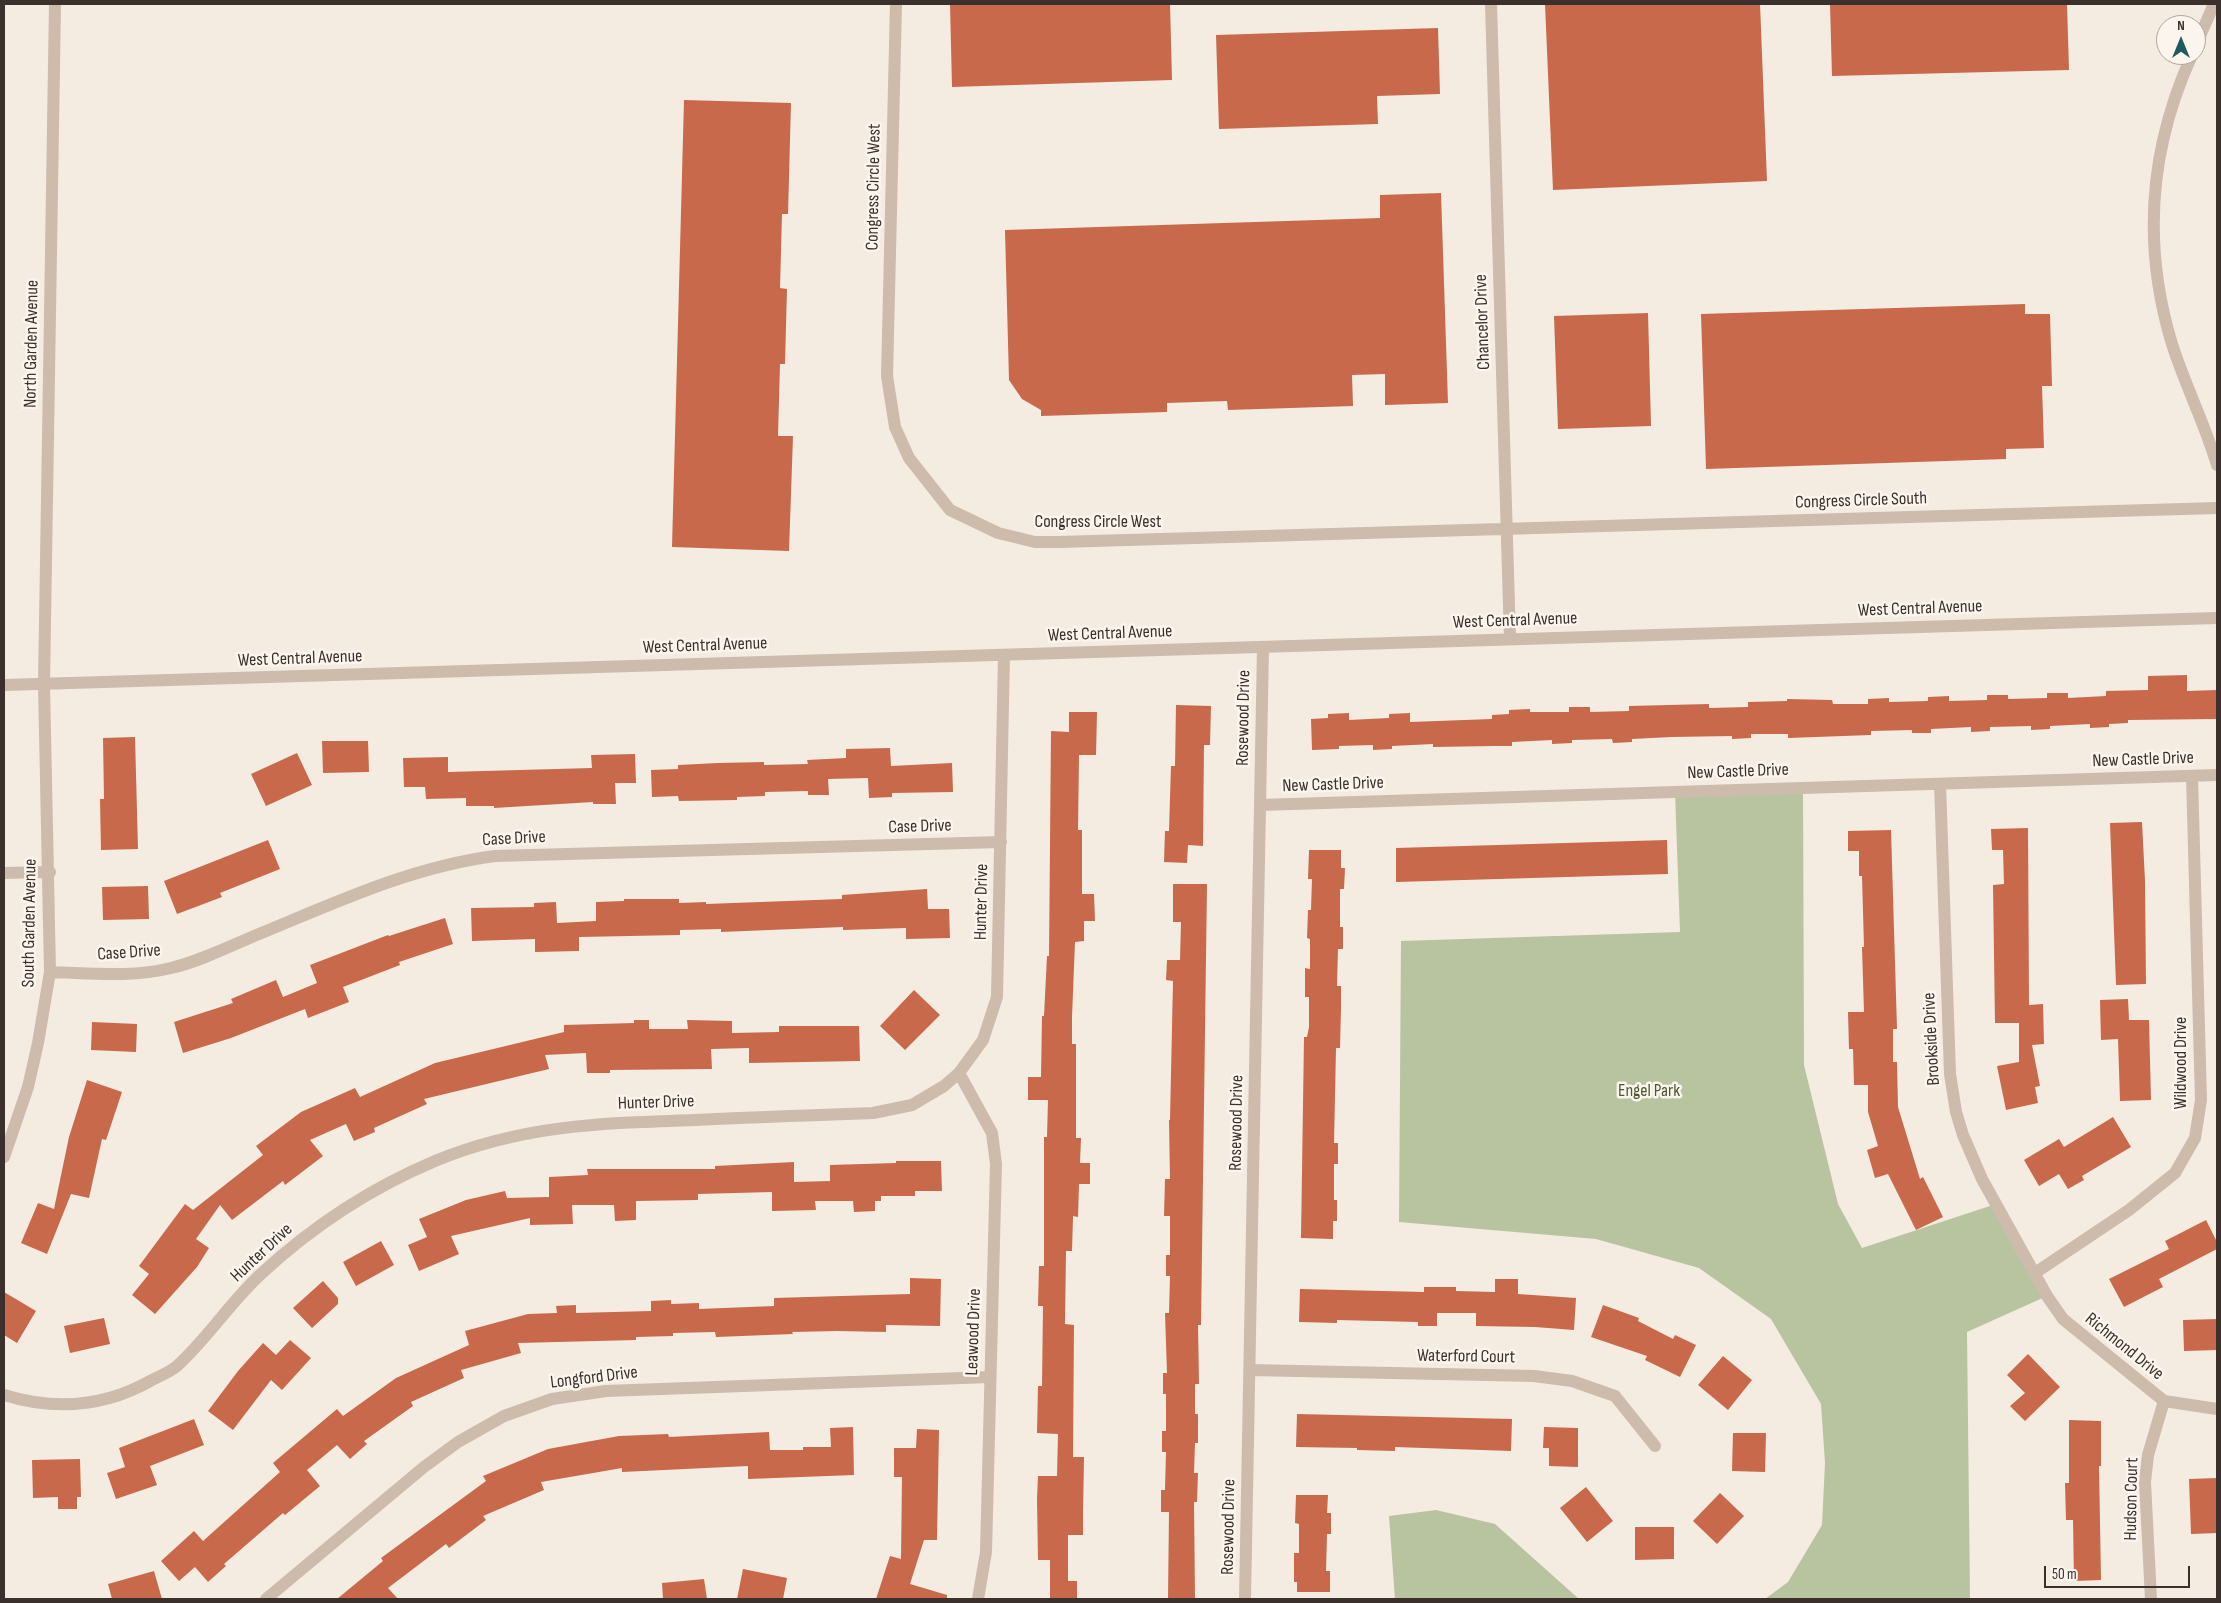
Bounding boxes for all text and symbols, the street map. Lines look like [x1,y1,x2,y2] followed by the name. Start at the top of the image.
[2156,15,2206,65] north arrow
[2177,17,2185,34] text: N
[862,123,886,251] street label: Congress Circle West
[1471,274,1495,370] street label: Chancelor Drive
[20,280,44,408] street label: North Garden Avenue
[1795,488,1927,514] street label: Congress Circle South
[1035,511,1161,533] street label: Congress Circle West
[1857,596,1983,622] street label: West Central Avenue
[1452,608,1578,634] street label: West Central Avenue
[1047,621,1173,647] street label: West Central Avenue
[642,633,768,659] street label: West Central Avenue
[237,646,363,672] street label: West Central Avenue
[1232,670,1256,766] street label: Rosewood Drive
[2092,747,2194,773] street label: New Castle Drive
[1687,759,1789,785] street label: New Castle Drive
[1282,772,1384,798] street label: New Castle Drive
[888,815,952,839] street label: Case Drive
[482,827,546,851] street label: Case Drive
[18,858,42,988] street label: South Garden Avenue
[971,864,993,940] street label: Hunter Drive
[97,940,161,966] street label: Case Drive
[1919,992,1945,1086] street label: Brookside Drive
[2170,1017,2192,1109] street label: Wildwood Drive
[1225,1075,1249,1171] street label: Rosewood Drive
[1618,1080,1680,1102] park label: Engel Park
[617,1091,695,1115] street label: Hunter Drive
[227,1219,297,1287] street label: Hunter Drive
[962,1288,986,1376] street label: Leawood Drive
[2080,1309,2168,1385] street label: Richmond Drive
[1417,1345,1515,1369] street label: Waterford Court
[549,1362,639,1394] street label: Longford Drive
[2120,1457,2144,1541] street label: Hudson Court
[1217,1479,1241,1575] street label: Rosewood Drive
[2046,1556,2192,1588] scale bar
[2052,1565,2077,1584] text: 50 m

